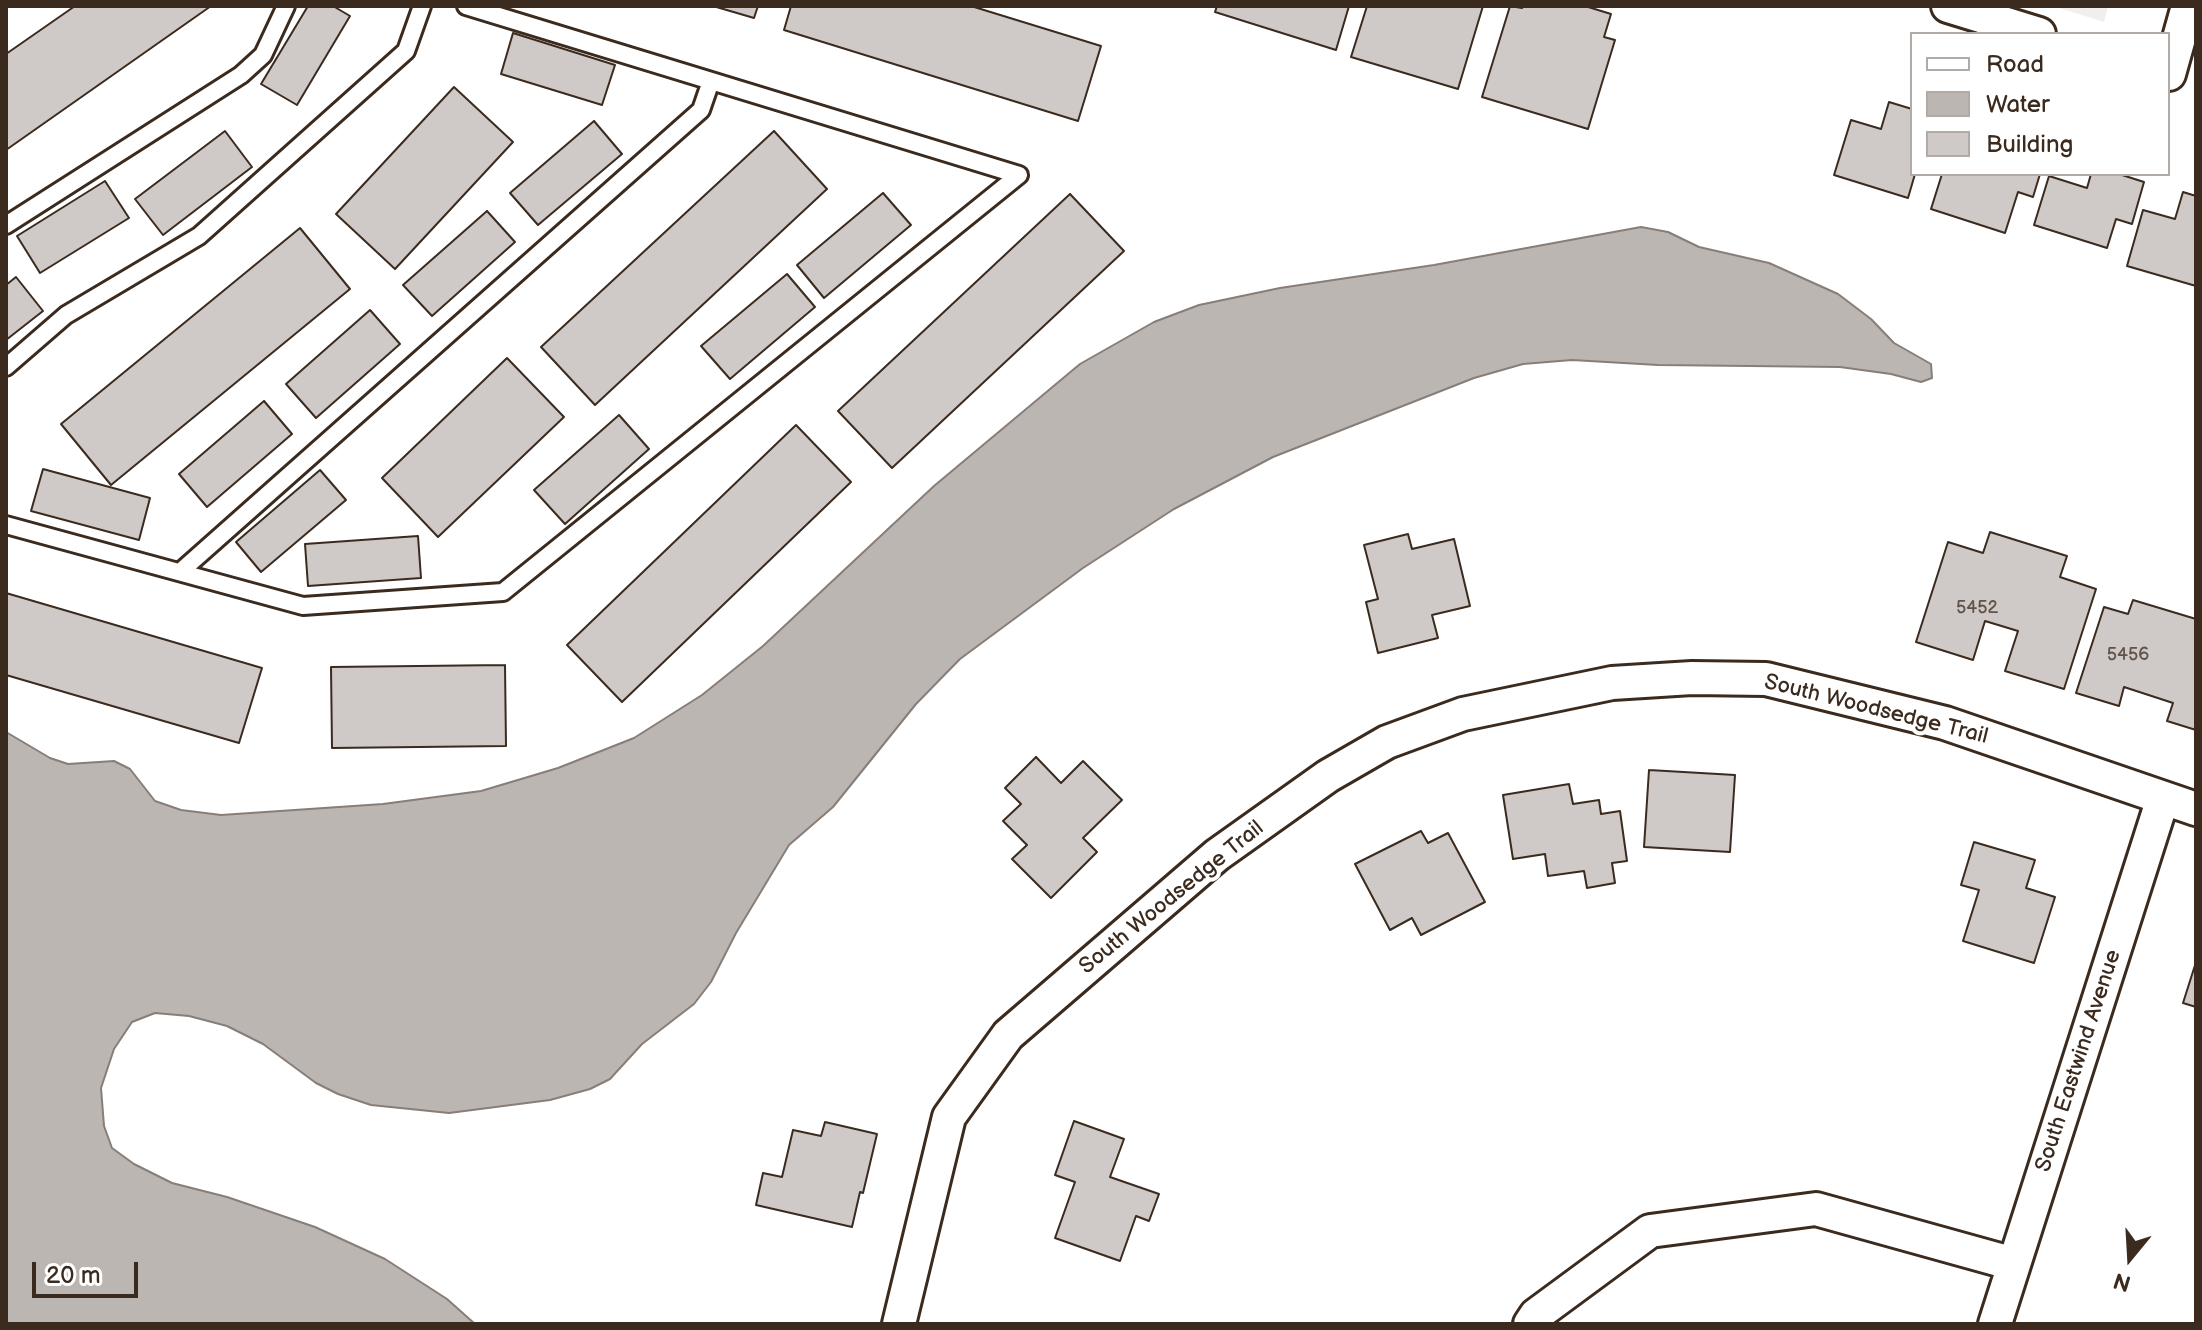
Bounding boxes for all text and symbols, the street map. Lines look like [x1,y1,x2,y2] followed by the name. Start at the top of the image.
[1910,32,2170,176] legend
[1986,50,2044,79] text: Road
[1986,90,2050,119] text: Water
[1986,130,2073,159] text: Building
[1956,597,1998,619] house number: 5452
[2107,644,2149,666] house number: 5456
[1761,669,1991,751] street label: South Woodsedge Trail
[1075,816,1269,980] street label: South Woodsedge Trail
[2031,947,2127,1175] street label: South Eastwind Avenue
[2090,1218,2170,1298] north arrow
[36,1246,142,1296] scale bar
[46,1261,101,1290] text: 20 m
[2110,1266,2134,1297] text: N

